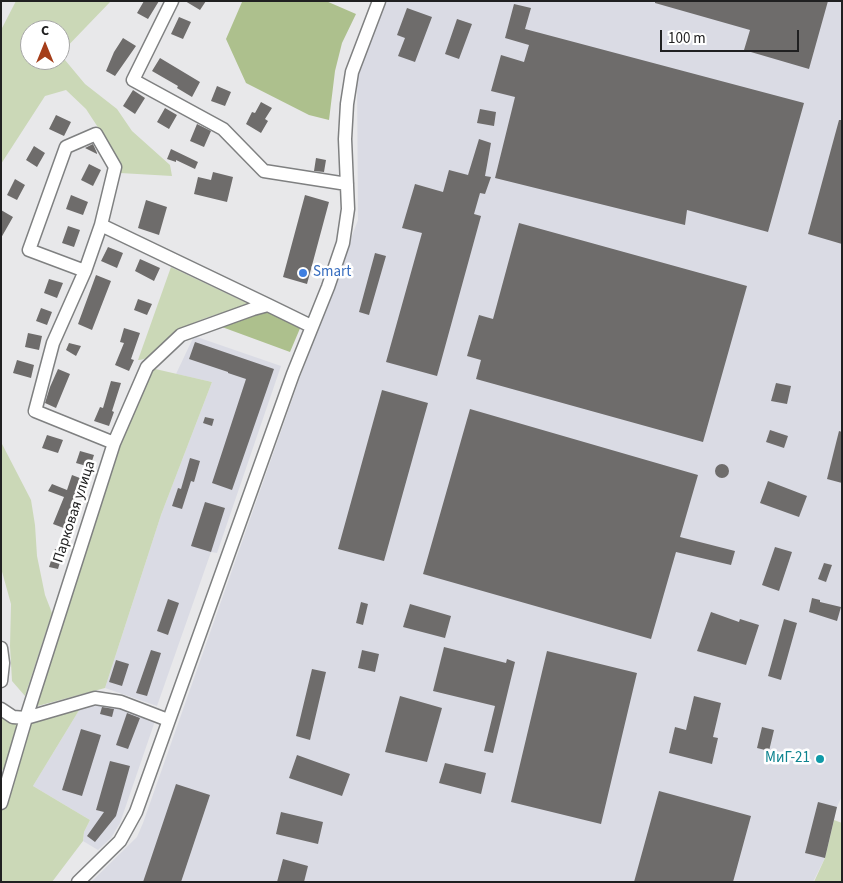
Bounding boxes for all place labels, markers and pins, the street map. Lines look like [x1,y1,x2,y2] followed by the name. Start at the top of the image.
[313,264,351,282] place label: Smart
[297,267,309,279] marker: Smart
[765,750,810,768] place label: МиГ-21
[814,753,826,765] marker: МиГ-21

